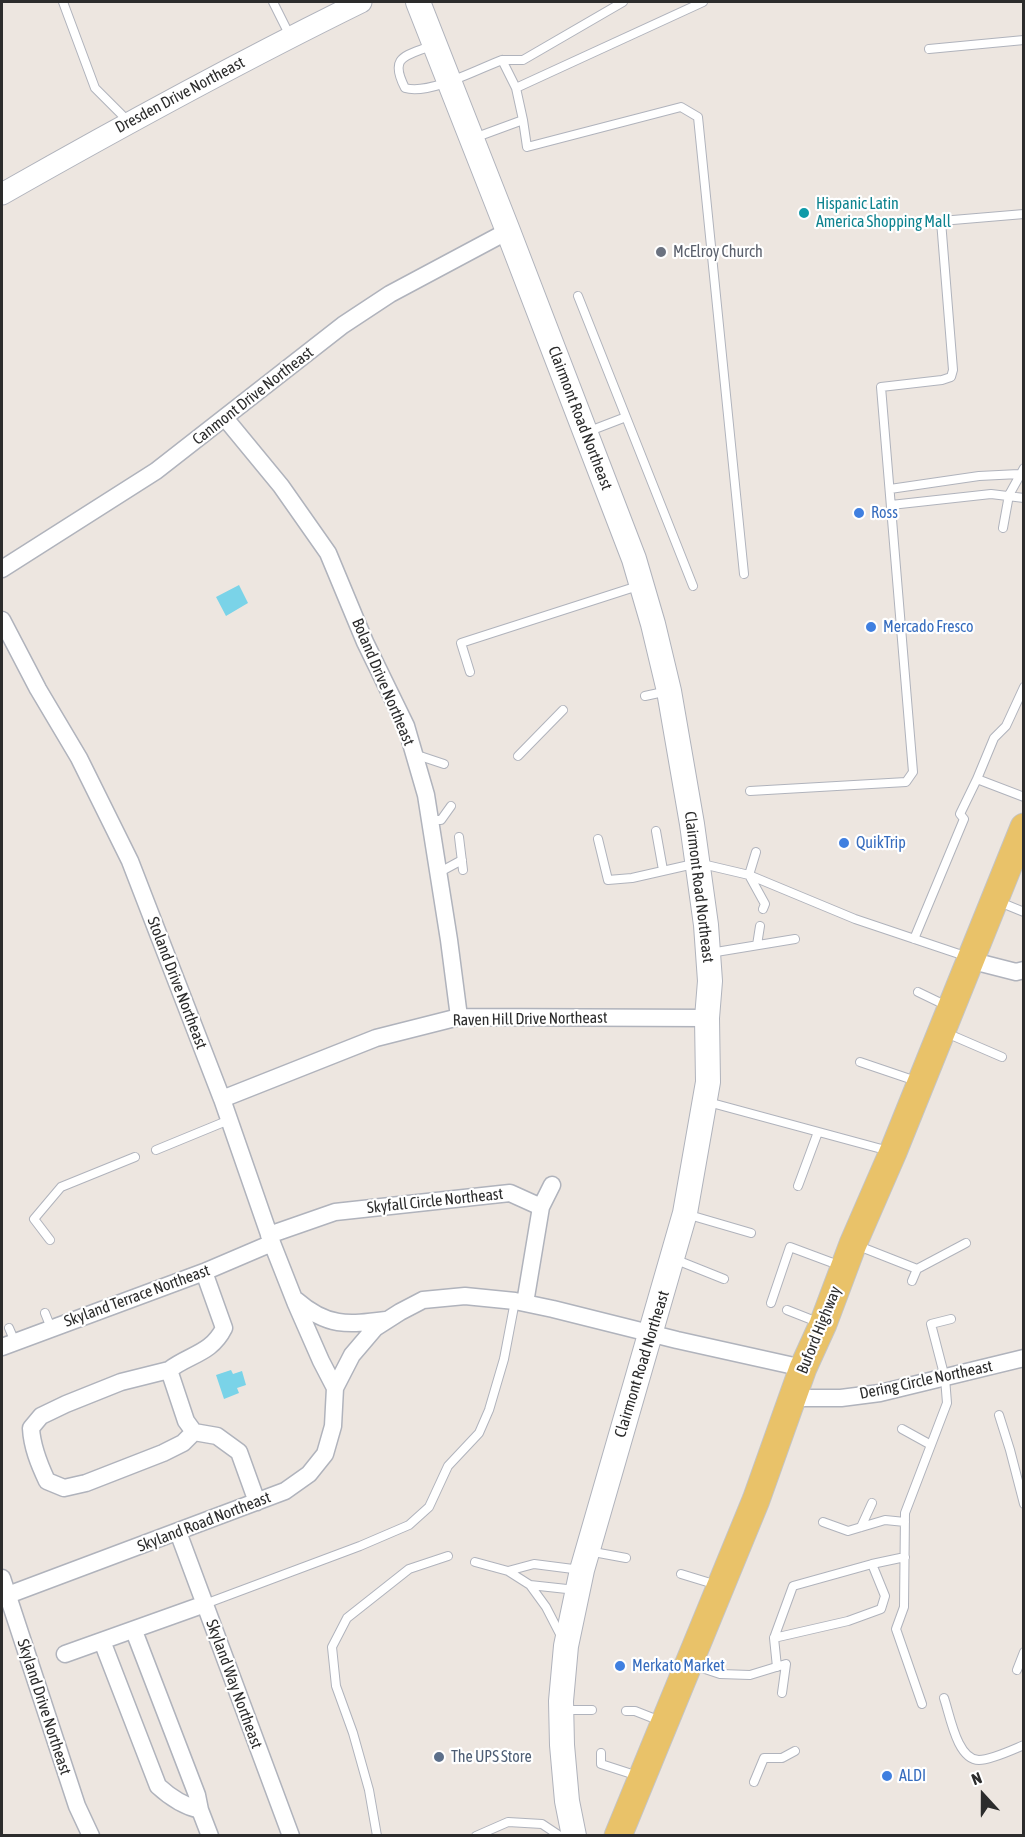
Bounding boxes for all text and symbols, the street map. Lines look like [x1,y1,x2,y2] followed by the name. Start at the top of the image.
[112,53,248,137] street label: Dresden Drive Northeast
[816,194,951,232] place label: Hispanic Latin America Shopping Mall
[797,206,811,220] marker: Hispanic Latin America Shopping Mall
[673,242,763,262] place label: McElroy Church
[654,245,668,259] marker: McElroy Church
[189,343,317,449] street label: Canmont Drive Northeast
[544,343,616,493] street label: Clairmont Road Northeast
[871,503,898,523] place label: Ross
[852,506,866,520] marker: Ross
[348,615,418,749] street label: Boland Drive Northeast
[883,617,974,637] place label: Mercado Fresco
[864,620,878,634] marker: Mercado Fresco
[680,810,718,964] street label: Clairmont Road Northeast
[856,833,906,853] place label: QuikTrip
[837,836,851,850] marker: QuikTrip
[143,914,211,1052] street label: Stoland Drive Northeast
[452,1008,608,1030] street label: Raven Hill Drive Northeast
[366,1184,504,1218] street label: Skyfall Circle Northeast
[62,1261,212,1331] street label: Skyland Terrace Northeast
[793,1283,845,1377] street label: Buford Highway
[611,1288,673,1440] street label: Clairmont Road Northeast
[858,1357,994,1403] street label: Dering Circle Northeast
[135,1488,273,1556] street label: Skyland Road Northeast
[202,1617,266,1751] street label: Skyland Way Northeast
[13,1637,75,1777] street label: Skyland Drive Northeast
[632,1656,725,1676] place label: Merkato Market
[613,1659,627,1673] marker: Merkato Market
[451,1747,532,1767] place label: The UPS Store
[432,1750,446,1764] marker: The UPS Store
[953,1765,1013,1825] north arrow
[899,1766,926,1786] place label: ALDI
[969,1768,984,1788] text: N
[880,1769,894,1783] marker: ALDI

